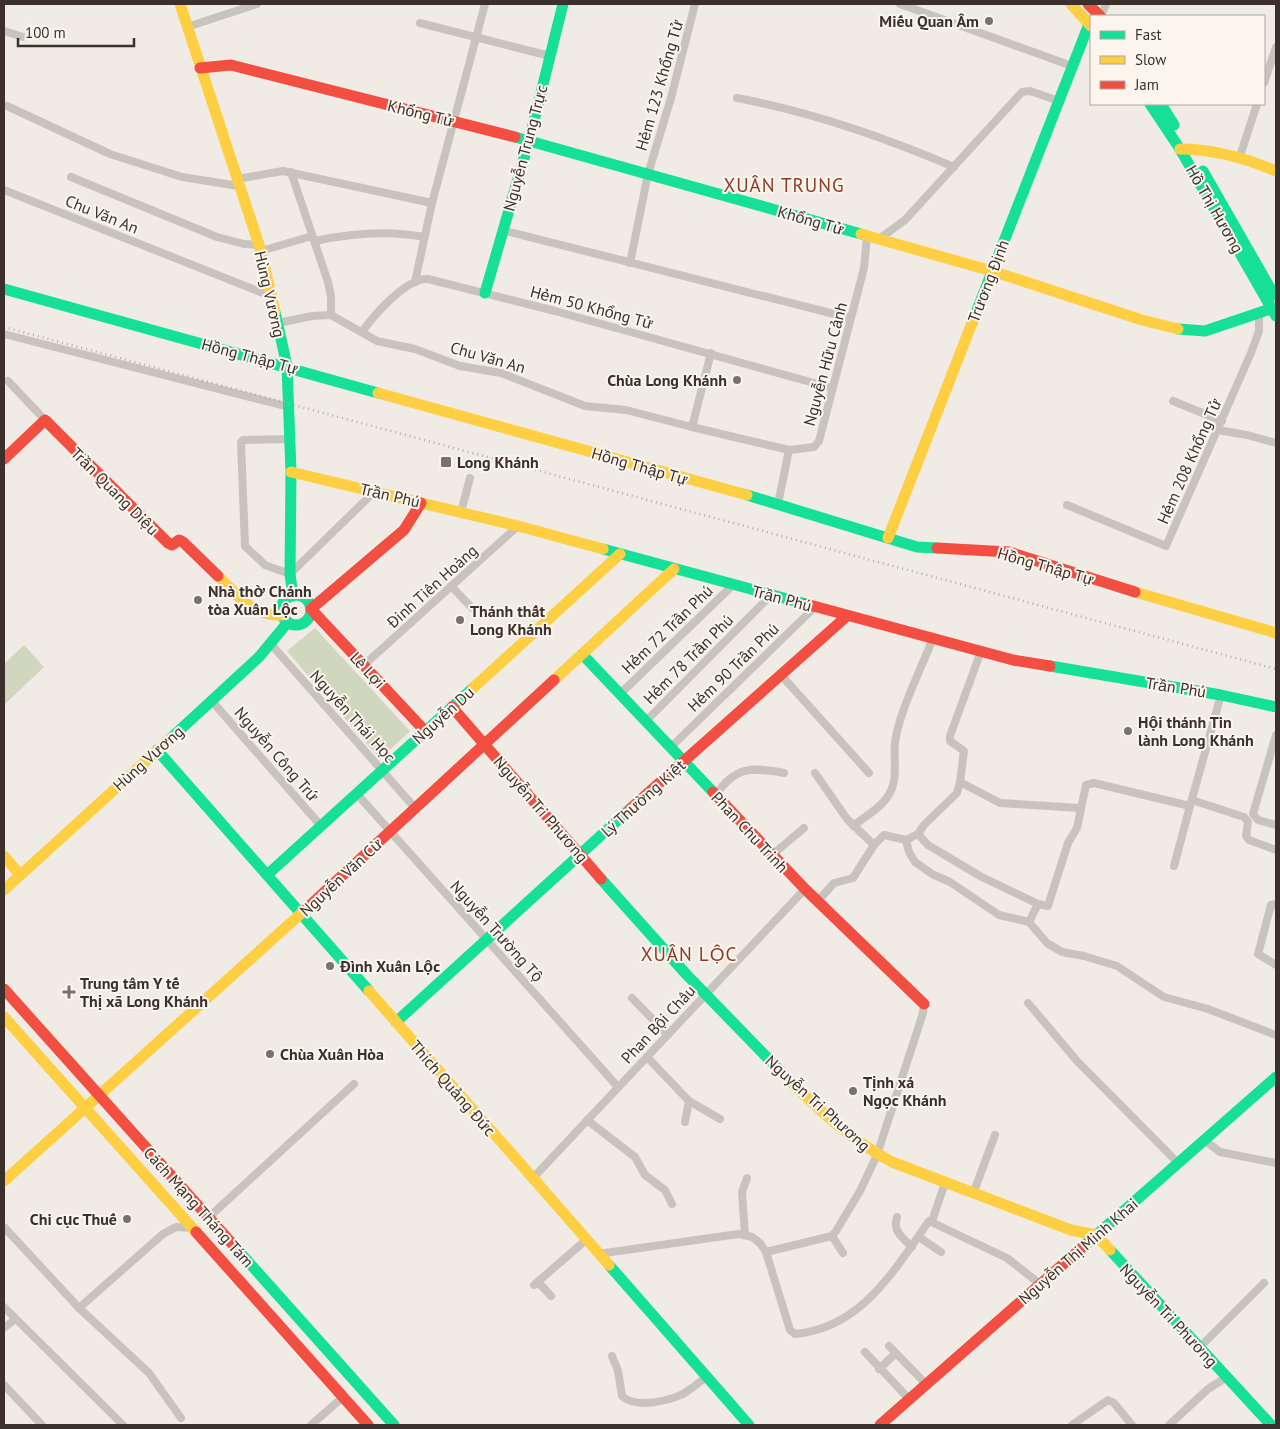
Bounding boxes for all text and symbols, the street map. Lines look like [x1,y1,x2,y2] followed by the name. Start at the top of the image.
[879,11,979,31] place label: Miếu Quan Âm
[18,15,134,47] scale bar
[983,15,995,27] marker: Miếu Quan Âm
[1090,15,1265,105] legend
[631,17,687,153] street label: Hẻm 123 Khổng Tử
[25,23,66,42] text: 100 m
[1135,25,1162,44] text: Fast
[1135,50,1166,69] text: Slow
[1134,75,1159,94] text: Jam
[499,83,551,213] street label: Nguyễn Trung Trực
[386,95,457,131] street label: Khổng Tử
[1182,161,1248,257] street label: Hồ Thị Hương
[723,173,845,197] district label: XUÂN TRUNG
[62,190,142,238] street label: Chu Văn An
[776,201,847,239] street label: Khổng Tử
[963,237,1013,325] street label: Trương Định
[250,249,290,339] street label: Hùng Vương
[528,281,656,333] street label: Hẻm 50 Khổng Tử
[799,300,851,428] street label: Nguyễn Hữu Cảnh
[199,333,301,379] street label: Hồng Thập Tự
[448,337,528,377] street label: Chu Văn An
[607,370,727,390] place label: Chùa Long Khánh
[731,374,743,386] marker: Chùa Long Khánh
[1152,395,1226,527] street label: Hẻm 208 Khổng Tử
[67,443,163,539] street label: Trần Quang Diệu
[590,443,691,489] street label: Hồng Thập Tự
[457,452,539,472] place label: Long Khánh
[439,455,453,469] marker: Long Khánh
[358,478,422,512] street label: Trần Phú
[382,540,481,633] street label: Đinh Tiên Hoàng
[996,543,1097,589] street label: Hồng Thập Tự
[617,580,717,678] street label: Hẻm 72 Trần Phú
[750,580,814,616] street label: Trần Phú
[208,581,312,619] place label: Nhà thờ Chánh tòa Xuân Lộc
[192,594,204,606] marker: Nhà thờ Chánh tòa Xuân Lộc
[470,601,552,639] place label: Thánh thất Long Khánh
[639,610,737,708] street label: Hẻm 78 Trần Phú
[454,614,466,626] marker: Thánh thất Long Khánh
[683,618,783,716] street label: Hẻm 90 Trần Phú
[346,648,390,692] street label: Lê Lợi
[306,666,400,766] street label: Nguyễn Thái Học
[1144,672,1208,702] street label: Trần Phú
[408,682,478,748] street label: Nguyễn Du
[230,703,324,806] street label: Nguyễn Công Trứ
[1138,712,1254,750] place label: Hội thánh Tin lành Long Khánh
[109,721,187,795] street label: Hùng Vương
[1122,725,1134,737] marker: Hội thánh Tin lành Long Khánh
[489,752,593,866] street label: Nguyễn Tri Phương
[597,755,690,841] street label: Lý Thường Kiệt
[707,787,793,877] street label: Phan Chu Trinh
[295,833,387,920] street label: Nguyễn Văn Cừ
[446,876,548,986] street label: Nguyễn Trường Tộ
[641,942,737,966] district label: XUÂN LỘC
[339,956,440,976] place label: Đình Xuân Lộc
[324,960,336,972] marker: Đình Xuân Lộc
[80,973,208,1011] place label: Trung tâm Y tế Thị xã Long Khánh
[617,981,699,1067] street label: Phan Bội Châu
[62,985,76,999] marker: Trung tâm Y tế Thị xã Long Khánh
[406,1036,500,1140] street label: Thích Quảng Đức
[280,1044,384,1064] place label: Chùa Xuân Hòa
[264,1048,276,1060] marker: Chùa Xuân Hòa
[761,1051,875,1155] street label: Nguyễn Tri Phương
[863,1072,946,1110] place label: Tịnh xá Ngọc Khánh
[847,1085,859,1097] marker: Tịnh xá Ngọc Khánh
[140,1143,258,1271] street label: Cách Mạng Tháng Tám
[1014,1194,1142,1308] street label: Nguyễn Thị Minh Khai
[30,1209,117,1229] place label: Chi cục Thuế
[121,1213,133,1225] marker: Chi cục Thuế
[1116,1259,1222,1371] street label: Nguyễn Tri Phương

